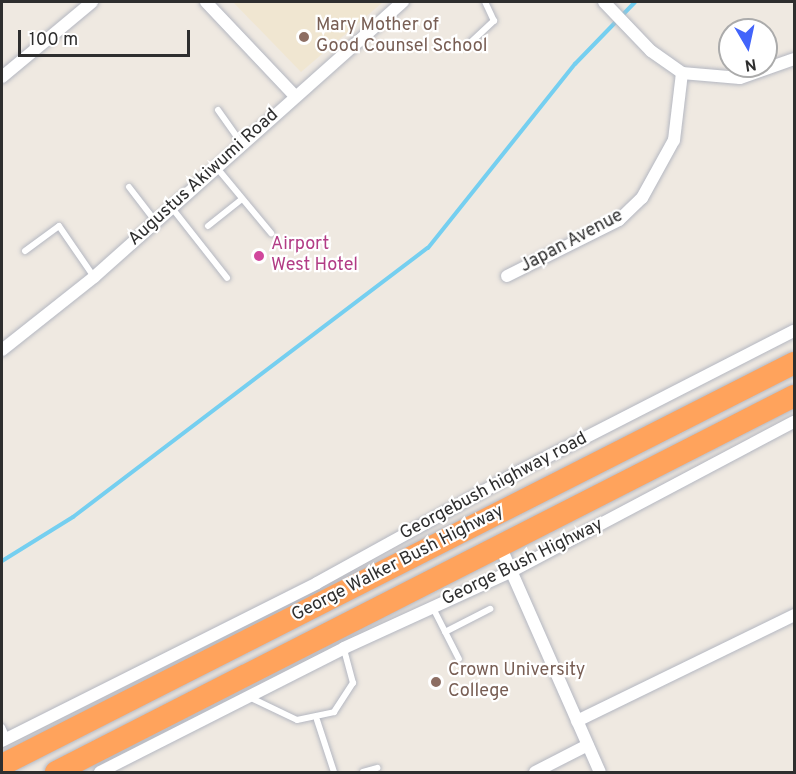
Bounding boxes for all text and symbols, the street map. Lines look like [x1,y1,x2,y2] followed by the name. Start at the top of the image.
[316,16,487,58] place label: Mary Mother of Good Counsel School
[21,18,194,56] scale bar
[718,18,778,78] north arrow
[29,29,78,52] text: 100 m
[297,30,311,44] marker: Mary Mother of Good Counsel School
[743,53,758,75] text: N
[124,105,284,251] street label: Augustus Akiwumi Road
[517,206,627,278] street label: Japan Avenue
[271,235,358,278] place label: Airport West Hotel
[252,249,266,263] marker: Airport West Hotel
[397,428,591,546] street label: Georgebush highway road
[288,501,508,627] street label: George Walker Bush Highway
[439,515,607,611] street label: George Bush Highway
[448,661,585,704] place label: Crown University College
[429,675,443,689] marker: Crown University College

